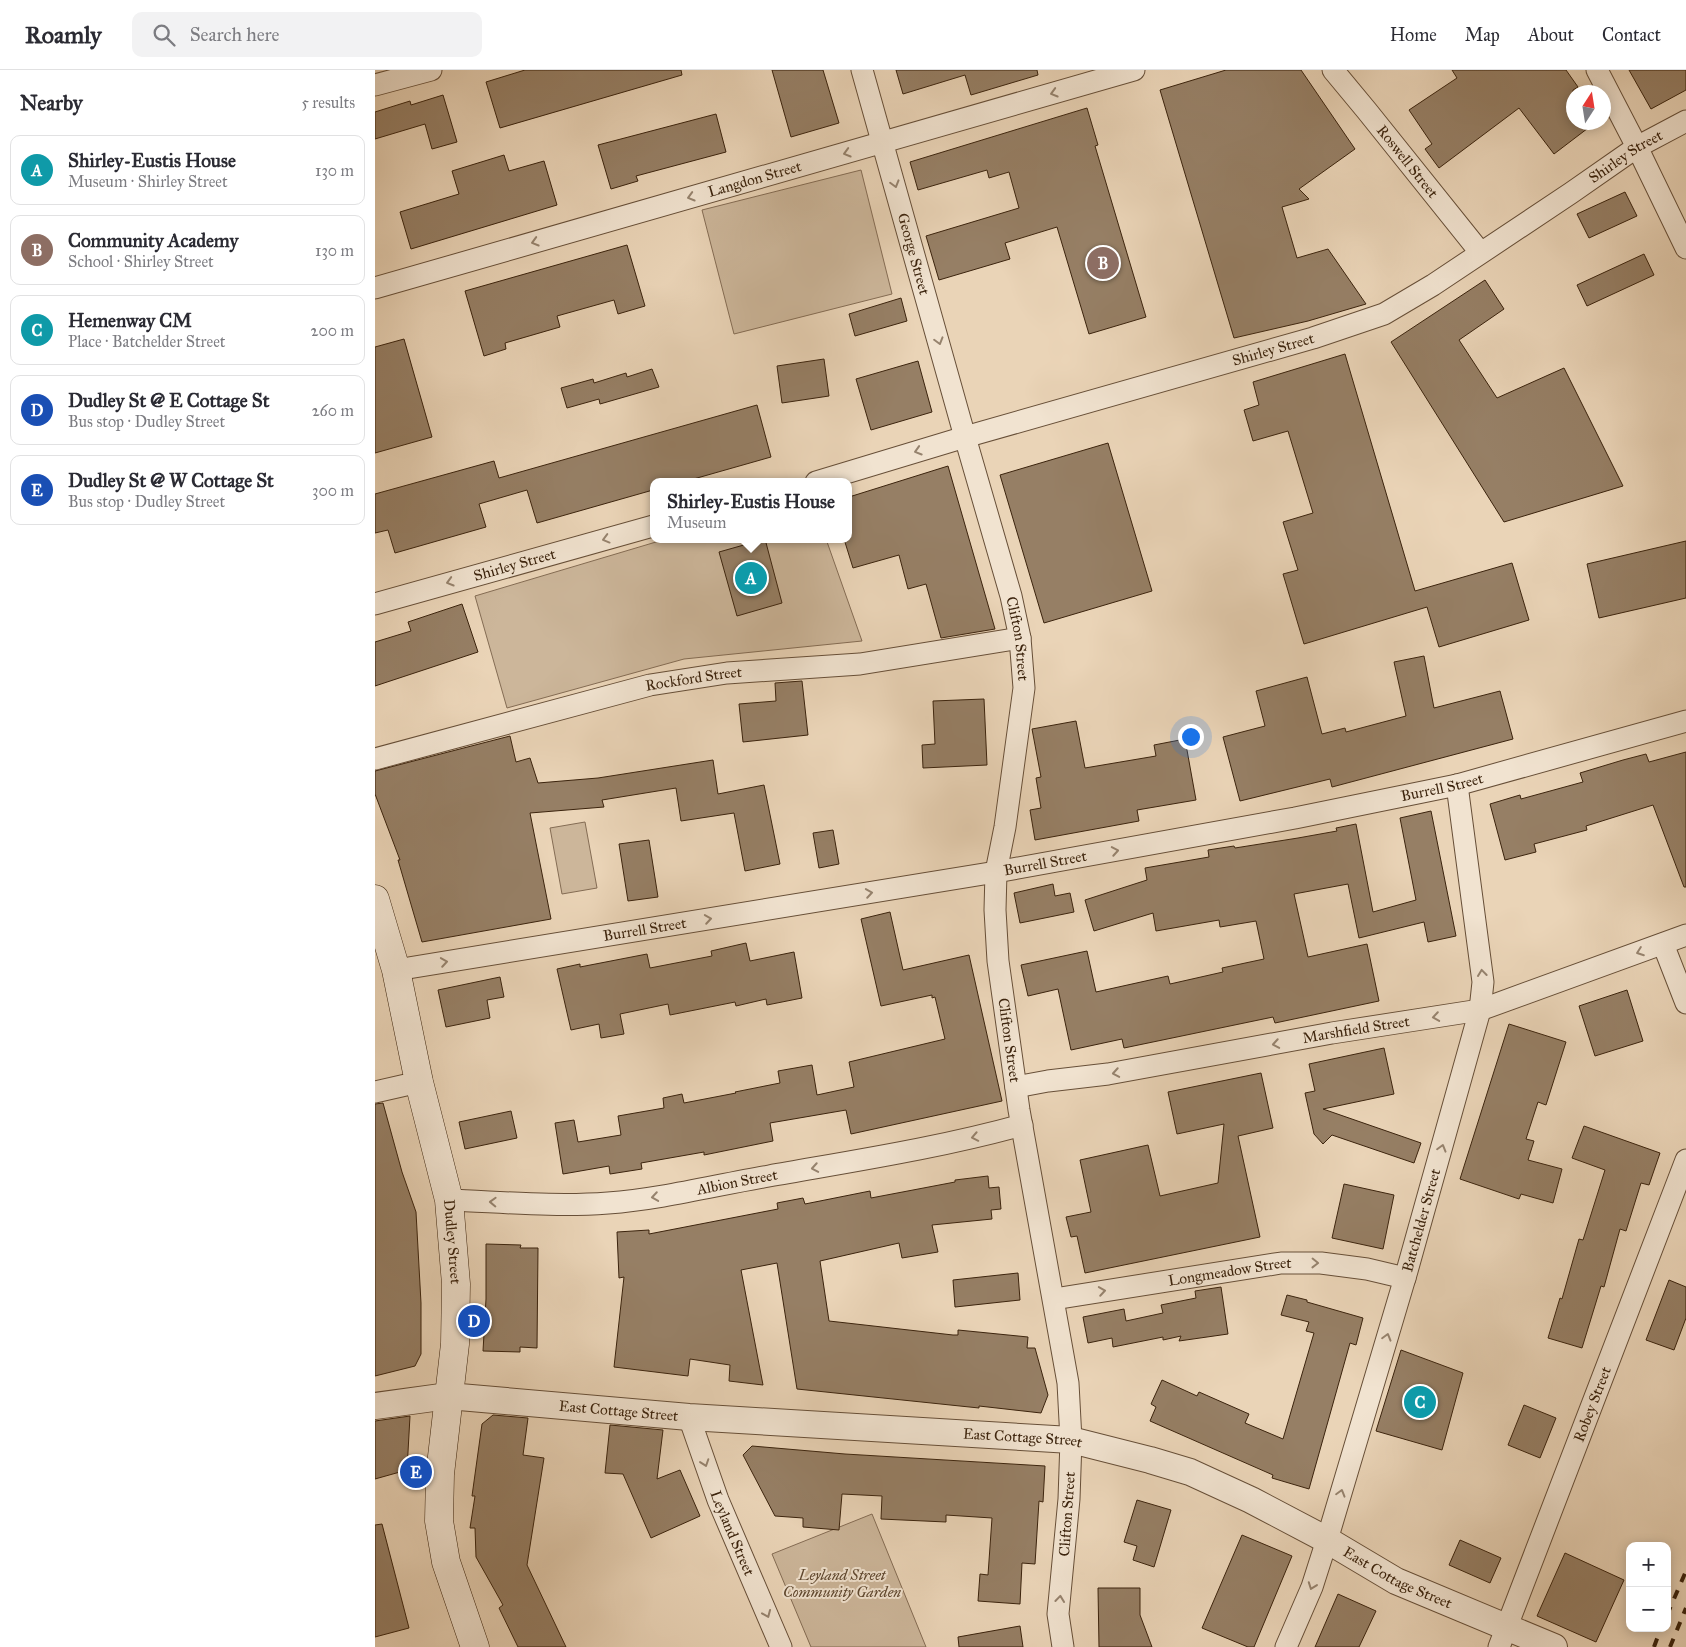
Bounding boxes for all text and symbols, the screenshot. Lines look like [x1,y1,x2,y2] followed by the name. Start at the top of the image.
[132,12,482,57] search box
[25,20,102,50] text: Roamly
[150,21,178,49] icon: search
[190,23,280,46] text: Search here
[1390,24,1437,46] text: Home
[1465,24,1500,46] text: Map
[1528,24,1574,46] text: About
[1602,24,1661,46] text: Contact
[1566,85,1611,130] north arrow
[1050,87,1058,97] one-way arrow
[20,90,83,116] text: Nearby
[301,93,355,112] text: 5 results
[1373,121,1443,202] street label: Roswell Street
[1585,126,1666,187] street label: Shirley Street
[843,147,852,157] one-way arrow
[68,149,236,172] text: Shirley-Eustis House
[706,157,804,201] street label: Langdon Street
[32,161,42,180] text: A
[315,161,354,180] text: 130 m
[68,172,228,191] text: Museum · Shirley Street
[889,180,900,189] one-way arrow
[687,192,696,202] one-way arrow
[894,211,934,298] street label: George Street
[68,229,238,252] text: Community Academy
[531,237,539,247] one-way arrow
[32,241,42,260] text: B
[315,241,354,260] text: 130 m
[1087,244,1119,282] pin: B
[68,252,214,271] text: School · Shirley Street
[68,309,192,332] text: Hemenway CM
[32,321,42,340] text: C
[311,321,354,340] text: 200 m
[1230,329,1317,370] street label: Shirley Street
[68,332,225,351] text: Place · Batchelder Street
[933,336,943,344] one-way arrow
[68,389,269,412] text: Dudley St @ E Cottage St
[31,401,43,420] text: D
[312,401,354,420] text: 260 m
[68,412,225,431] text: Bus stop · Dudley Street
[915,446,923,456] one-way arrow
[68,469,274,492] text: Dudley St @ W Cottage St
[650,478,852,543] popup
[31,481,43,500] text: E
[312,481,354,500] text: 300 m
[667,490,835,513] text: Shirley-Eustis House
[68,492,225,511] text: Bus stop · Dudley Street
[667,513,726,532] text: Museum
[603,533,611,543] one-way arrow
[472,545,558,585] street label: Shirley Street
[735,559,767,597] pin: A
[446,577,455,587] one-way arrow
[1002,595,1032,682] street label: Clifton Street
[644,663,743,695] street label: Rockford Street
[1178,724,1204,750] your location
[1399,769,1486,805] street label: Burrell Street
[1110,846,1119,856] one-way arrow
[1002,847,1089,879] street label: Burrell Street
[864,889,873,899] one-way arrow
[602,914,688,945] street label: Burrell Street
[704,915,713,925] one-way arrow
[1637,946,1645,956] one-way arrow
[440,958,448,968] one-way arrow
[1477,969,1488,977] one-way arrow
[994,997,1024,1084] street label: Clifton Street
[1301,1012,1412,1047] street label: Marshfield Street
[1432,1012,1440,1022] one-way arrow
[1271,1038,1280,1048] one-way arrow
[1111,1067,1120,1077] one-way arrow
[970,1132,979,1142] one-way arrow
[1436,1144,1446,1152] one-way arrow
[811,1162,819,1172] one-way arrow
[694,1166,780,1199] street label: Albion Street
[1398,1166,1444,1274] street label: Batchelder Street
[651,1192,660,1202] one-way arrow
[489,1196,497,1207] one-way arrow
[440,1199,465,1286] street label: Dudley Street
[1167,1254,1292,1290] street label: Longmeadow Street
[1311,1258,1319,1268] one-way arrow
[1097,1287,1106,1297] one-way arrow
[458,1302,490,1340] pin: D
[1382,1334,1392,1342] one-way arrow
[1570,1363,1615,1444] street label: Robey Street
[1404,1383,1436,1421] pin: C
[558,1397,680,1425] street label: East Cottage Street
[962,1425,1085,1452] street label: East Cottage Street
[400,1453,432,1491] pin: E
[699,1459,709,1467] one-way arrow
[1055,1470,1079,1557] street label: Clifton Street
[706,1488,759,1579] street label: Leyland Street
[1336,1490,1346,1498] one-way arrow
[1626,1542,1671,1632] map controls
[1626,1542,1671,1587] button: +
[1340,1543,1456,1613] street label: East Cottage Street
[783,1566,901,1601] park label: Leyland Street Community Garden
[1308,1581,1318,1590] one-way arrow
[1626,1587,1671,1632] button: −
[1054,1594,1065,1602] one-way arrow
[761,1609,772,1618] one-way arrow

